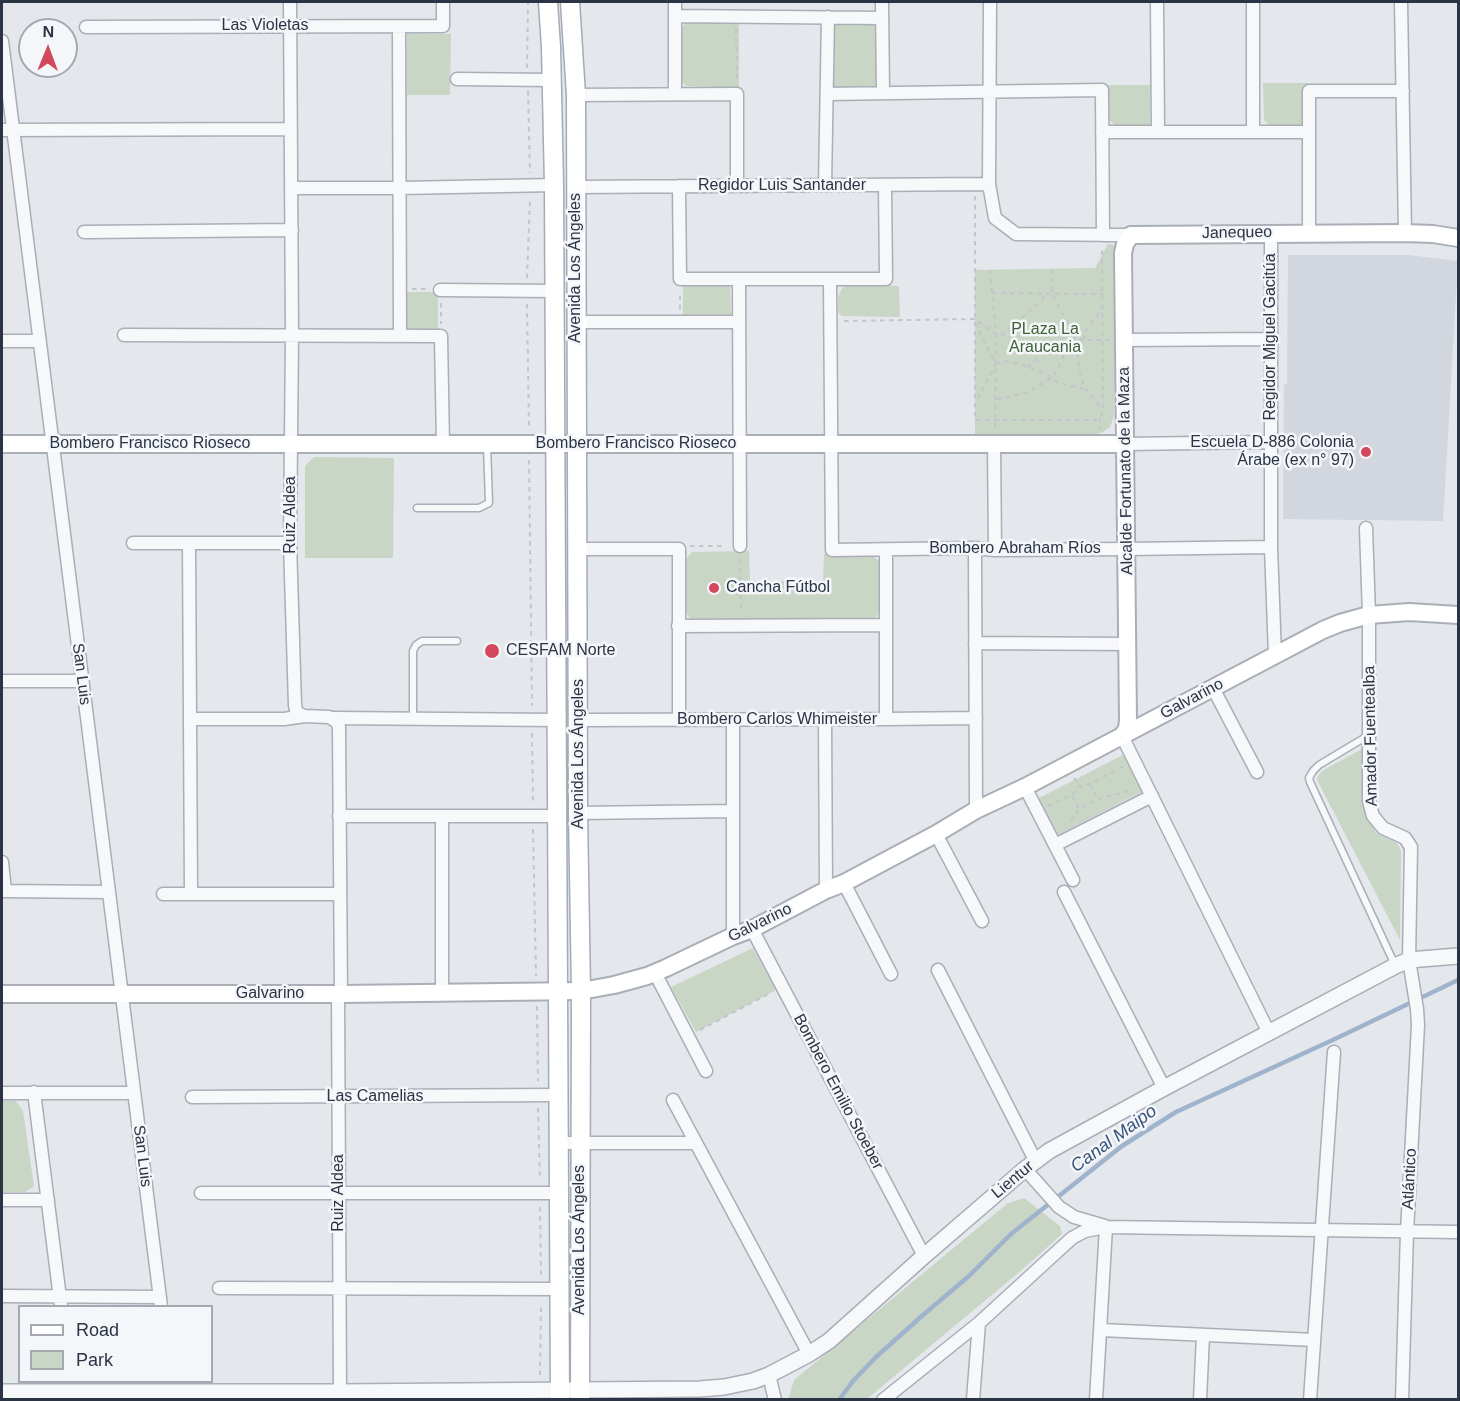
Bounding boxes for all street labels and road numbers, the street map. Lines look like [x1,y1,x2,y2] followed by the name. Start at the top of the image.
[222,16,308,36] street label: Las Violetas
[698,176,866,196] street label: Regidor Luis Santander
[566,193,586,343] street label: Avenida Los Ángeles
[1202,223,1272,243] street label: Janequeo
[1261,253,1281,421] street label: Regidor Miguel Gacitúa
[1115,367,1137,575] street label: Alcalde Fortunato de la Maza
[50,434,250,454] street label: Bombero Francisco Rioseco
[536,434,736,454] street label: Bombero Francisco Rioseco
[281,476,301,554] street label: Ruiz Aldea
[929,539,1101,559] street label: Bombero Abraham Ríos
[68,642,94,706] street label: San Luis
[1360,666,1382,806] street label: Amador Fuentealba
[1157,674,1227,724] street label: Galvarino
[569,679,589,829] street label: Avenida Los Ángeles
[677,710,877,730] street label: Bombero Carlos Whimeister
[725,899,795,947] street label: Galvarino
[236,984,304,1004] street label: Galvarino
[789,1011,887,1173] street label: Bombero Emilio Stoeber
[327,1087,423,1107] street label: Las Camelias
[129,1124,155,1188] street label: San Luis
[1399,1148,1421,1210] street label: Atlántico
[329,1154,349,1232] street label: Ruiz Aldea
[988,1157,1038,1203] street label: Lientur
[570,1165,590,1315] street label: Avenida Los Ángeles

